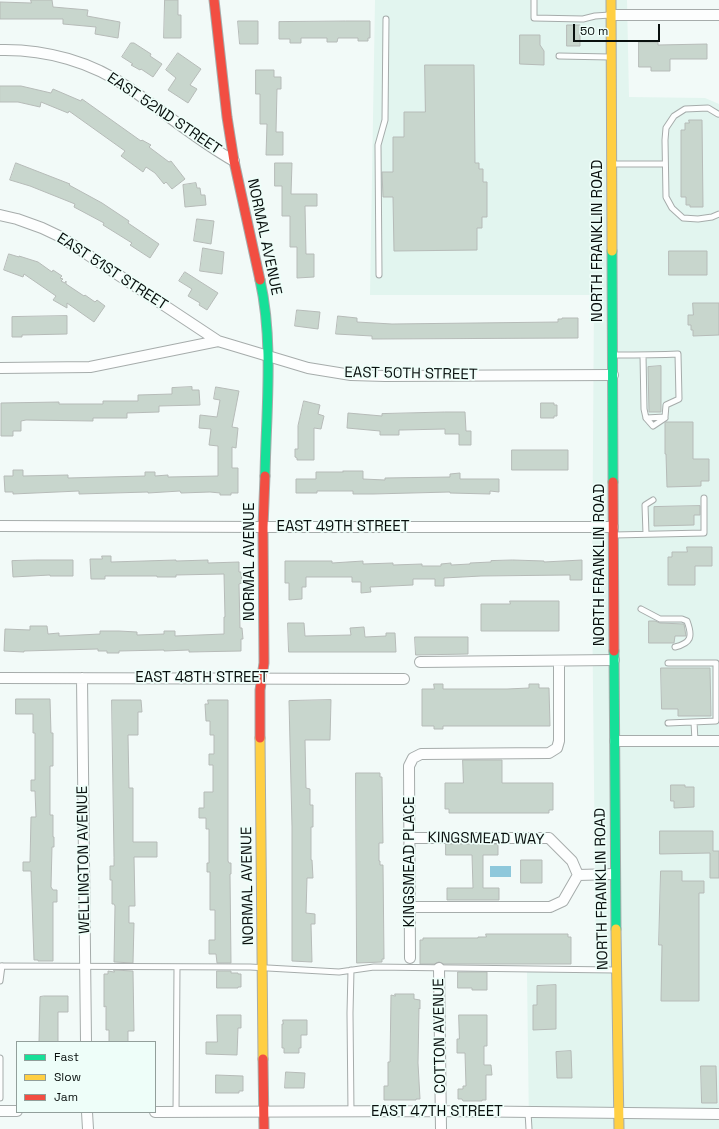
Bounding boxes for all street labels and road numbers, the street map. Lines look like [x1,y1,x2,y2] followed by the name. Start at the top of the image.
[104,69,224,159] street label: EAST 52ND STREET
[589,160,607,322] street label: NORTH FRANKLIN ROAD
[243,177,285,297] street label: NORMAL AVENUE
[53,229,171,315] street label: EAST 51ST STREET
[344,364,478,384] street label: EAST 50TH STREET
[591,484,609,646] street label: NORTH FRANKLIN ROAD
[241,503,259,621] street label: NORMAL AVENUE
[276,518,410,536] street label: EAST 49TH STREET
[135,669,269,687] street label: EAST 48TH STREET
[74,786,94,934] street label: WELLINGTON AVENUE
[401,796,419,928] street label: KINGSMEAD PLACE
[592,808,612,970] street label: NORTH FRANKLIN ROAD
[238,826,258,946] street label: NORMAL AVENUE
[427,829,545,849] street label: KINGSMEAD WAY
[430,978,450,1094] street label: COTTON AVENUE
[371,1103,503,1121] street label: EAST 47TH STREET

